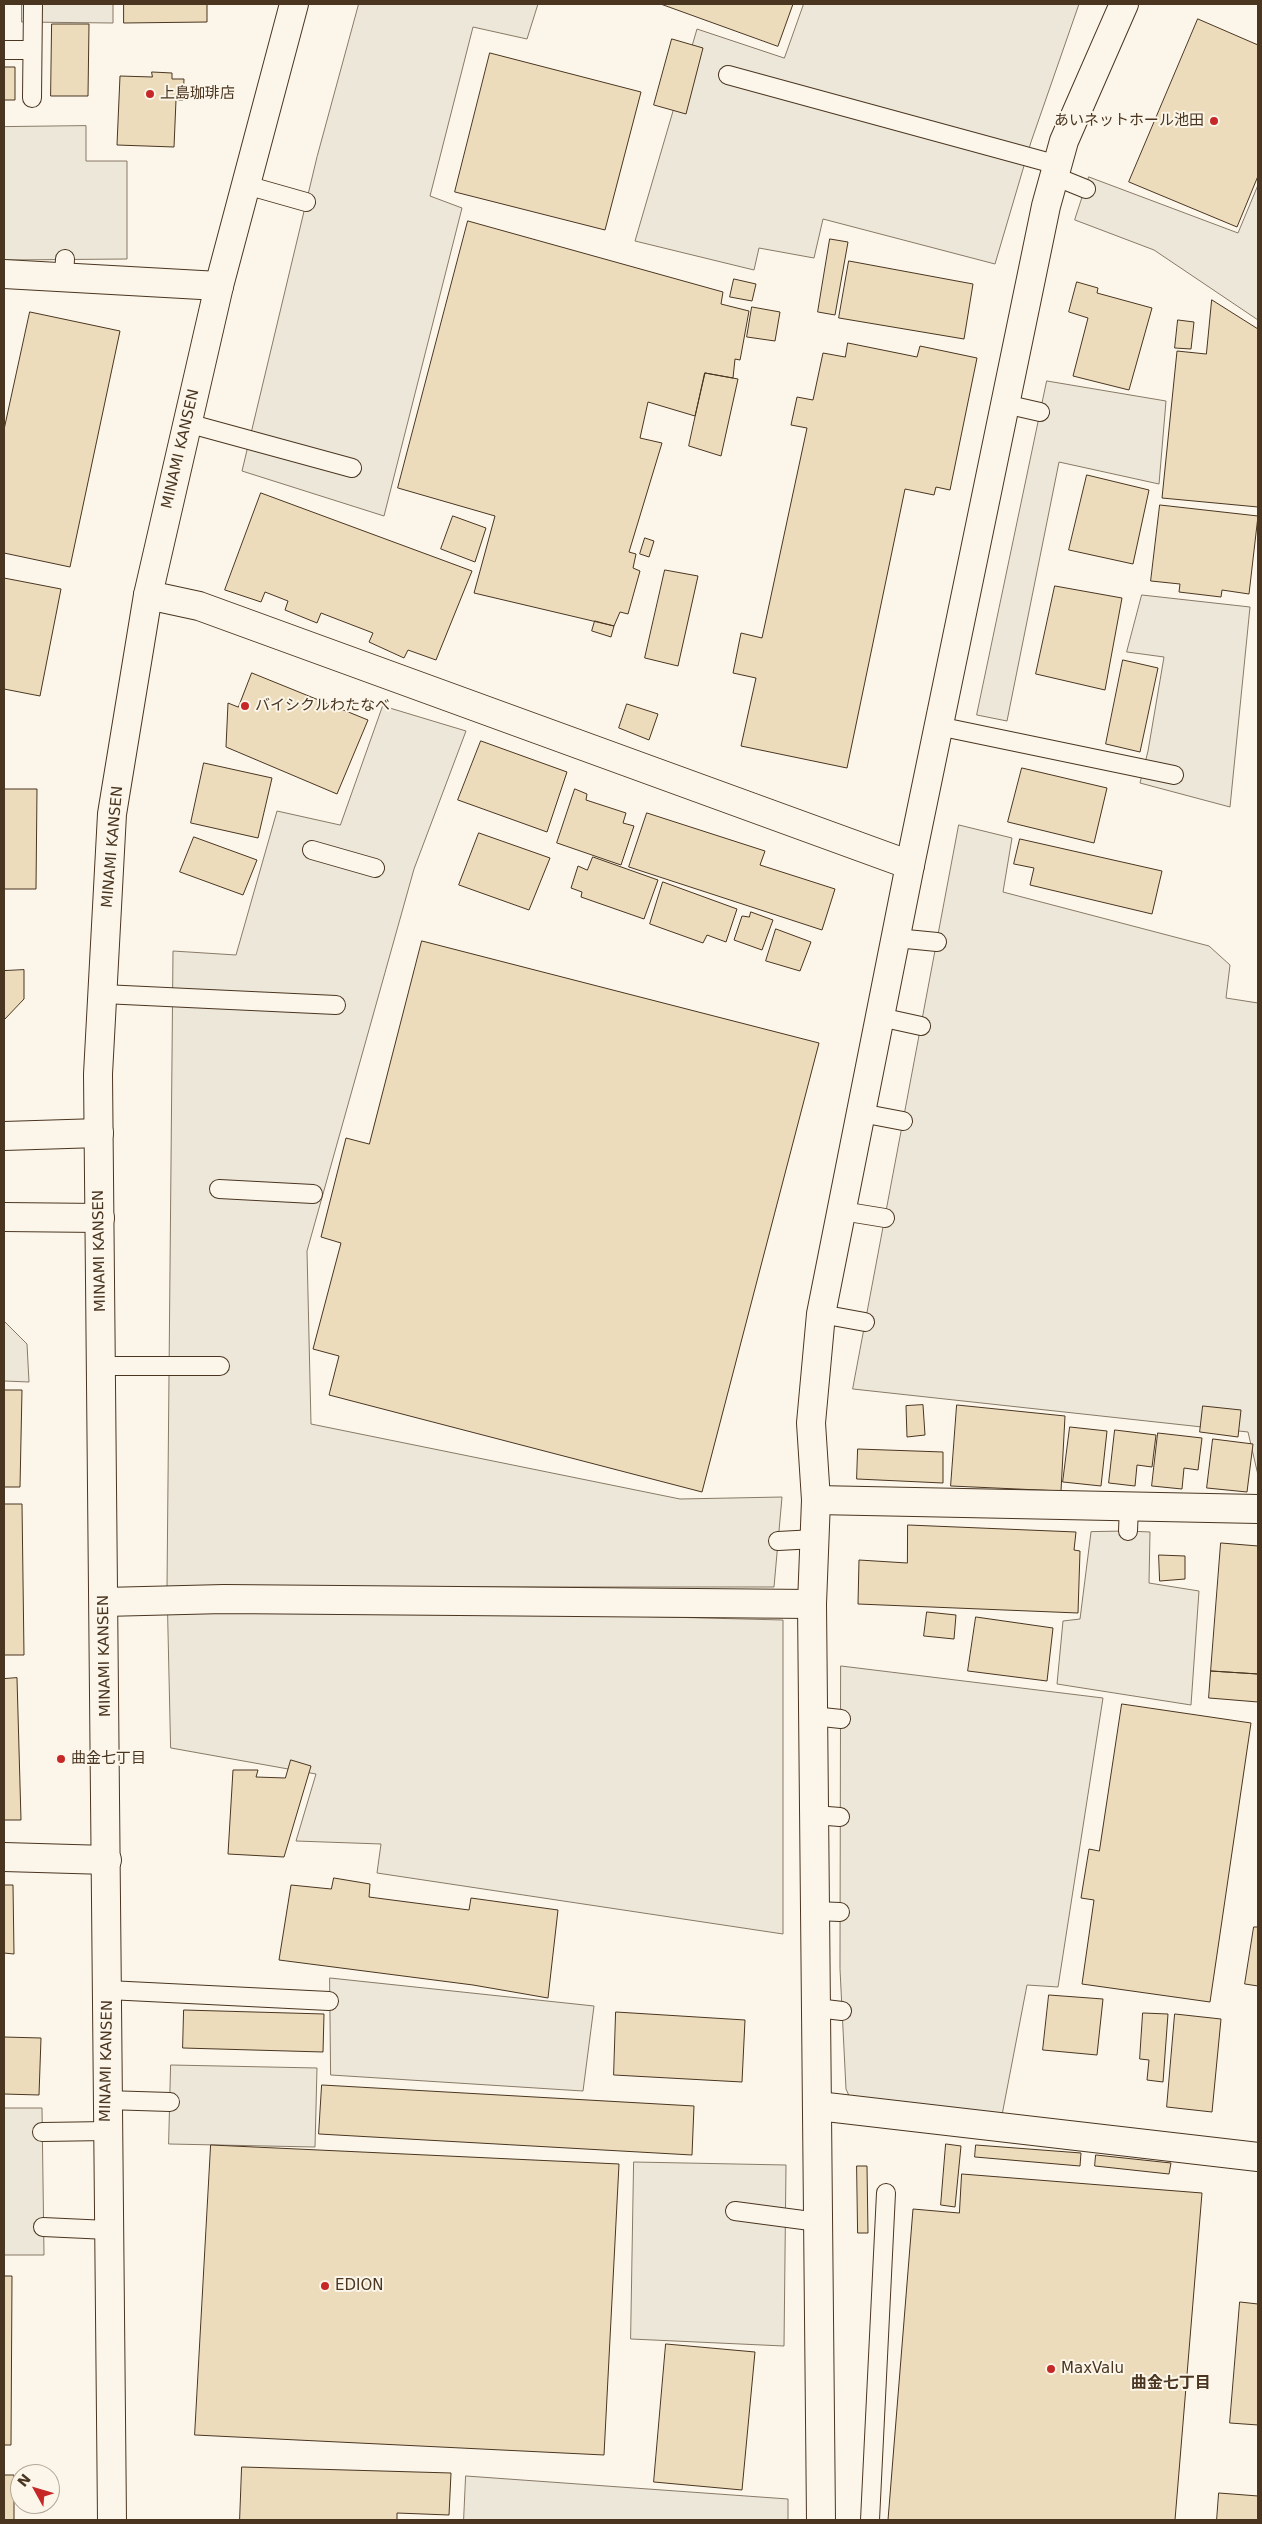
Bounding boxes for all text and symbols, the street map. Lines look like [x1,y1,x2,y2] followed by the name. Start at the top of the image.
[160,85,235,103] place label: 上島珈琲店
[144,88,156,100] marker: 上島珈琲店
[1054,112,1204,130] place label: あいネットホール池田
[1208,115,1220,127] marker: あいネットホール池田
[158,387,204,511] street label: MINAMI KANSEN
[255,697,390,715] place label: バイシクルわたなべ
[239,700,251,712] marker: バイシクルわたなべ
[99,785,127,909] street label: MINAMI KANSEN
[90,1190,110,1312] street label: MINAMI KANSEN
[95,1595,115,1717] street label: MINAMI KANSEN
[71,1750,146,1768] place label: 曲金七丁目
[55,1753,67,1765] marker: 曲金七丁目
[97,2000,117,2122] street label: MINAMI KANSEN
[335,2277,383,2295] place label: EDION
[319,2280,331,2292] marker: EDION
[1061,2360,1124,2378] place label: MaxValu
[1045,2363,1057,2375] marker: MaxValu
[1131,2374,1211,2394] district label: 曲金七丁目
[10,2464,60,2514] north arrow
[14,2471,34,2490] text: N

